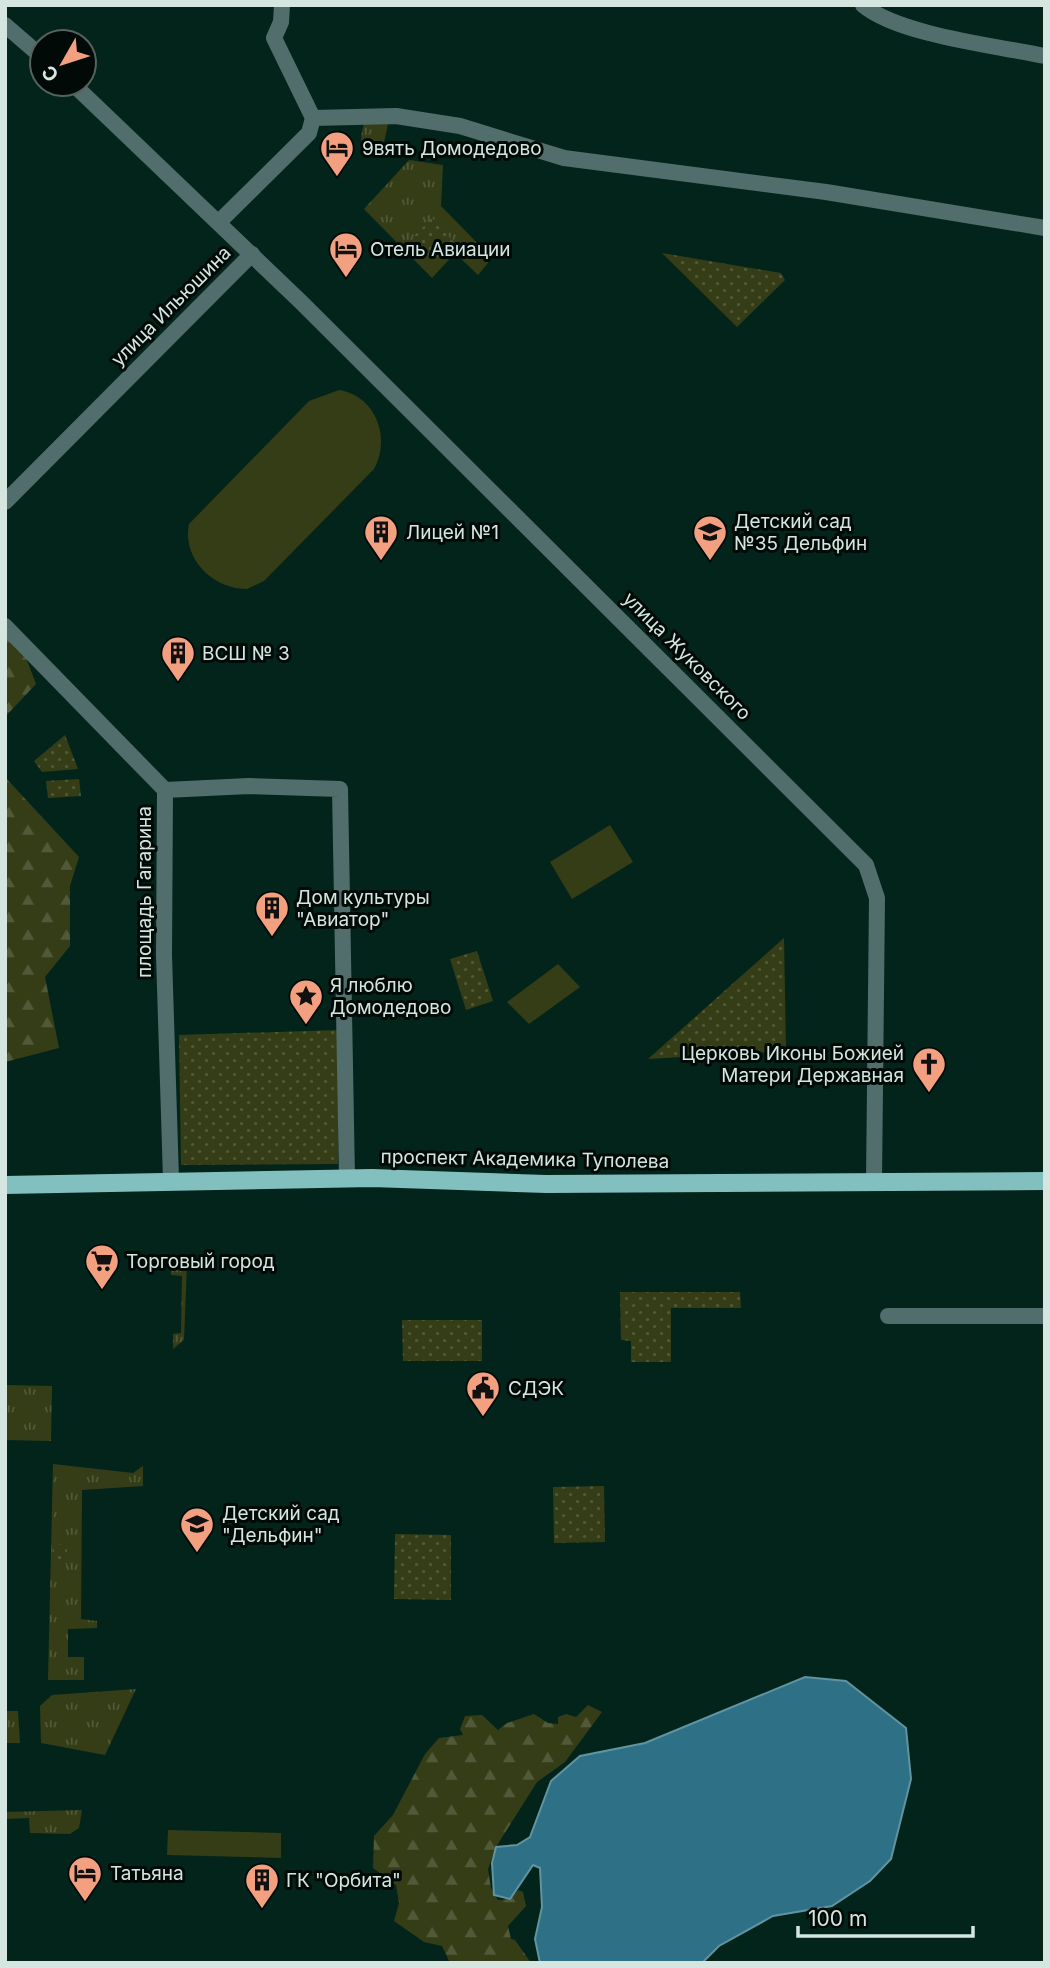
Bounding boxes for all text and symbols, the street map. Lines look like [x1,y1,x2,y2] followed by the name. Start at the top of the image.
[28,28,98,98] north arrow
[37,61,64,86] text: С
[318,129,356,178] hotel icon: 9вять Домодедово
[362,137,542,160] place label: 9вять Домодедово
[327,230,365,279] hotel icon: Отель Авиации
[370,238,511,261] place label: Отель Авиации
[106,241,236,371] street label: улица Ильюшина
[734,510,867,555] place label: Детский сад №35 Дельфин
[362,513,400,562] building icon: Лицей №1
[691,513,729,562] school or university icon: Детский сад №35 Дельфин
[406,521,499,544] place label: Лицей №1
[618,587,756,725] street label: улица Жуковского
[159,634,197,683] building icon: ВСШ № 3
[202,642,290,665] place label: ВСШ № 3
[133,806,156,978] street label: площадь Гагарина
[296,886,430,931] place label: Дом культуры "Авиатор"
[253,889,291,938] building icon: Дом культуры "Авиатор"
[330,974,451,1019] place label: Я люблю Домодедово
[287,977,325,1026] place icon: Я люблю Домодедово
[681,1042,904,1087] place label: Церковь Иконы Божией Матери Державная
[910,1045,948,1094] church icon: Церковь Иконы Божией Матери Державная
[380,1145,670,1173] street label: проспект Академика Туполева
[83,1242,121,1291] supermarket icon: Торговый город
[126,1250,275,1273] place label: Торговый город
[464,1369,502,1418] public building icon: СДЭК
[508,1377,564,1400] place label: СДЭК
[222,1502,340,1547] place label: Детский сад "Дельфин"
[178,1505,216,1554] school or university icon: Детский сад "Дельфин"
[66,1854,104,1903] hotel icon: Татьяна
[243,1861,281,1910] building icon: ГК "Орбита"
[110,1862,184,1885] place label: Татьяна
[286,1869,401,1892] place label: ГК "Орбита"
[798,1895,973,1939] scale bar
[808,1906,867,1931] text: 100 m

